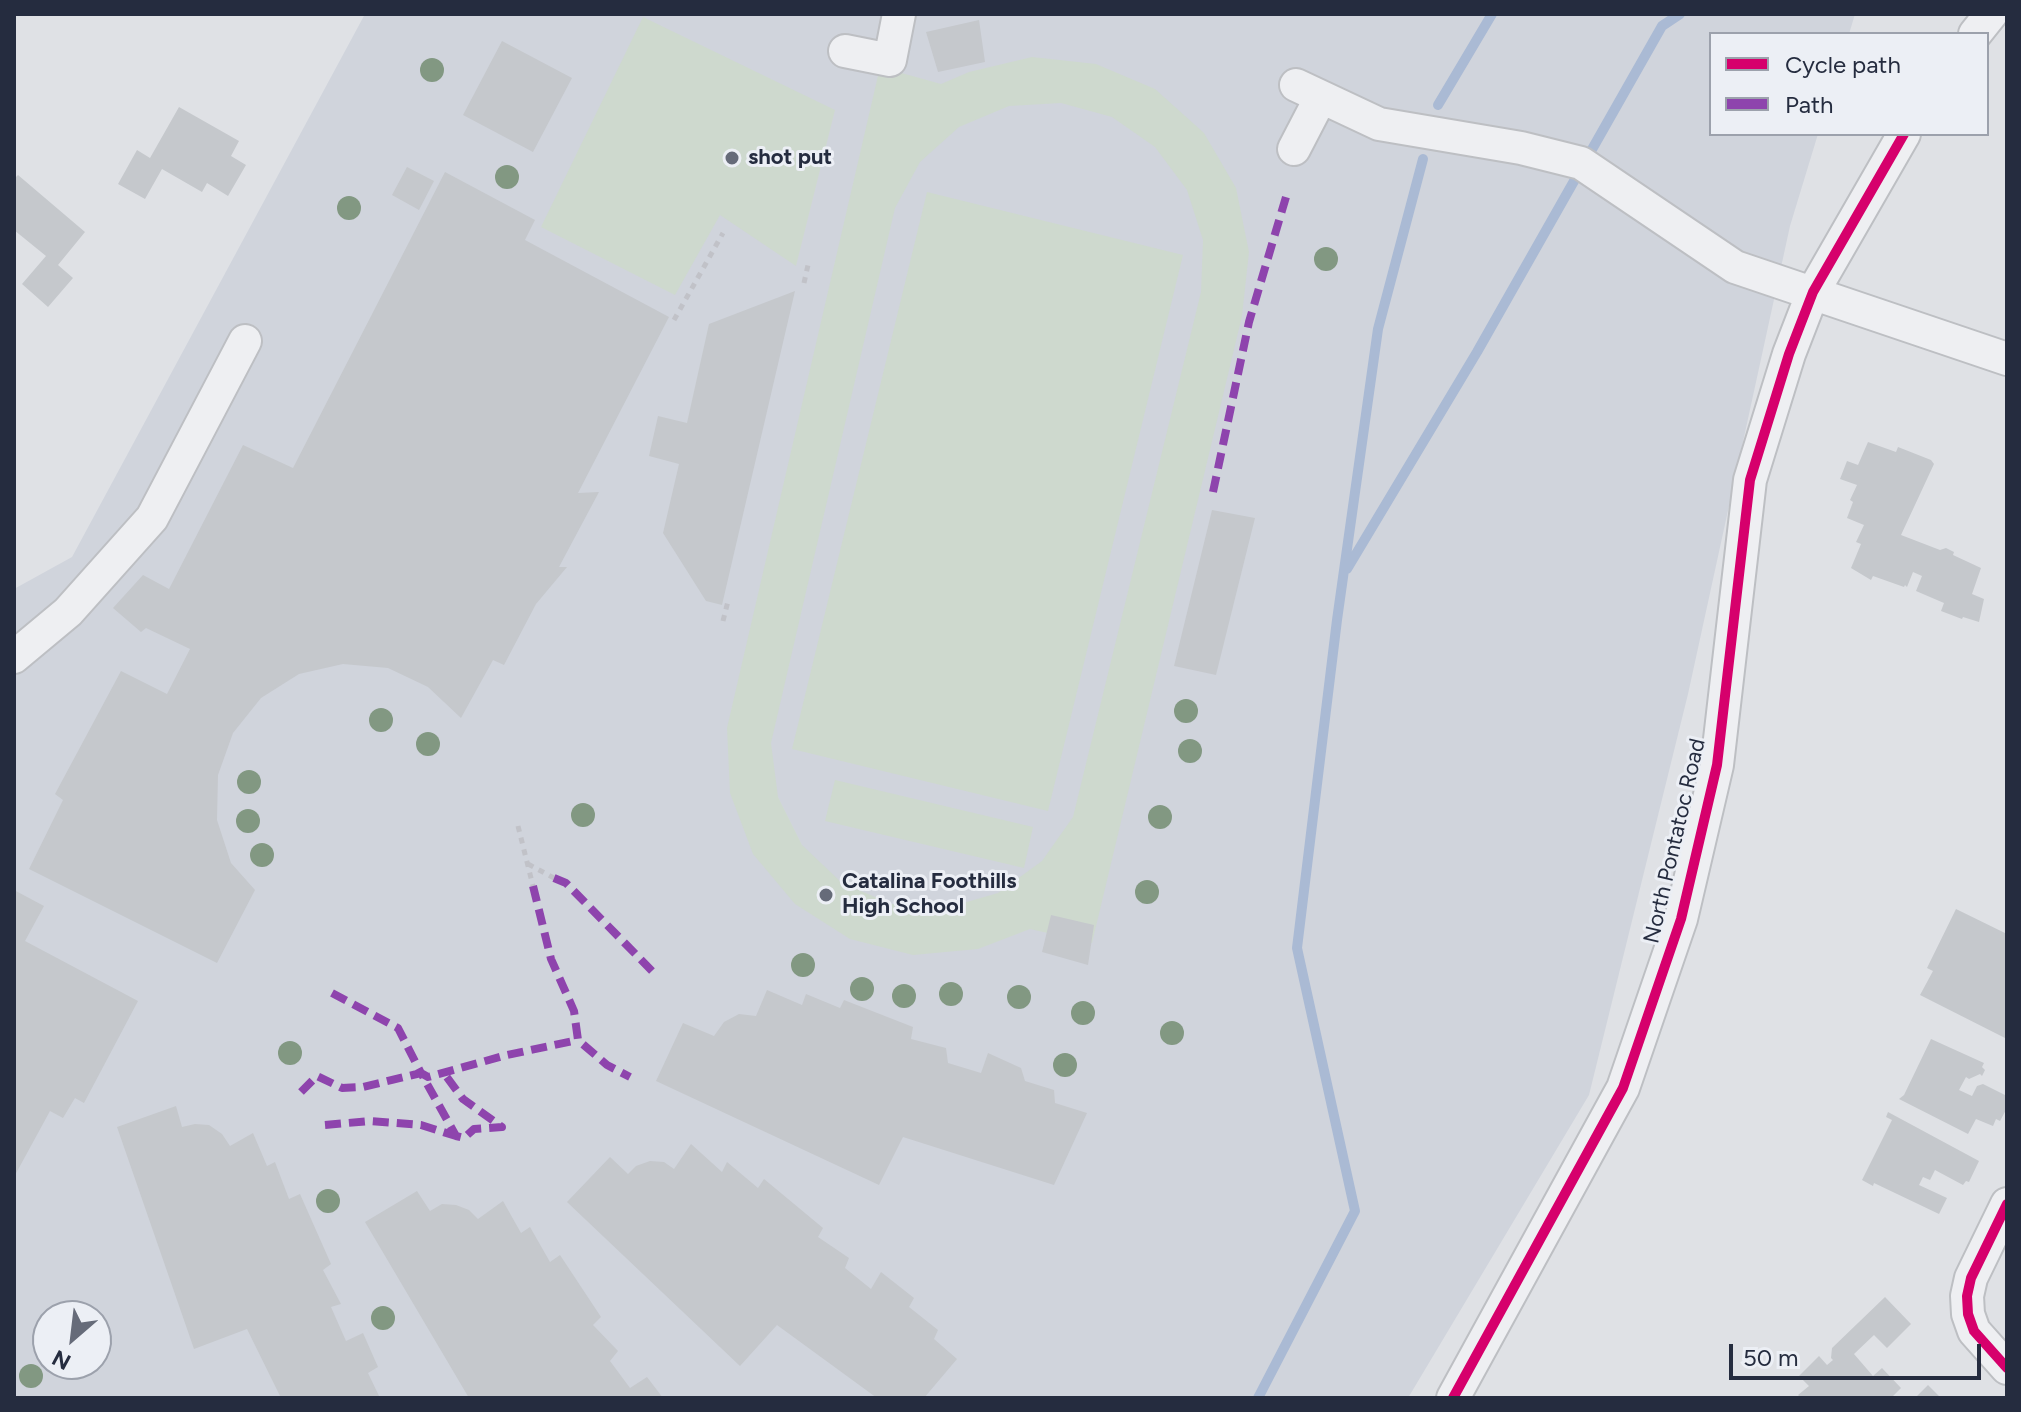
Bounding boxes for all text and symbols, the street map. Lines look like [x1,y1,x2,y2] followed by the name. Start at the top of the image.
[1709,32,1989,136] legend
[1785,50,1901,79] text: Cycle path
[1785,90,1833,119] text: Path
[748,145,832,171] place label: shot put
[723,149,741,167] marker: shot put
[1639,736,1711,946] street label: North Pontatoc Road
[842,869,1016,920] place label: Catalina Foothills High School
[817,886,835,904] marker: Catalina Foothills High School
[32,1300,112,1380] north arrow
[1733,1328,1985,1378] scale bar
[1743,1343,1799,1372] text: 50 m
[48,1344,75,1376] text: N

